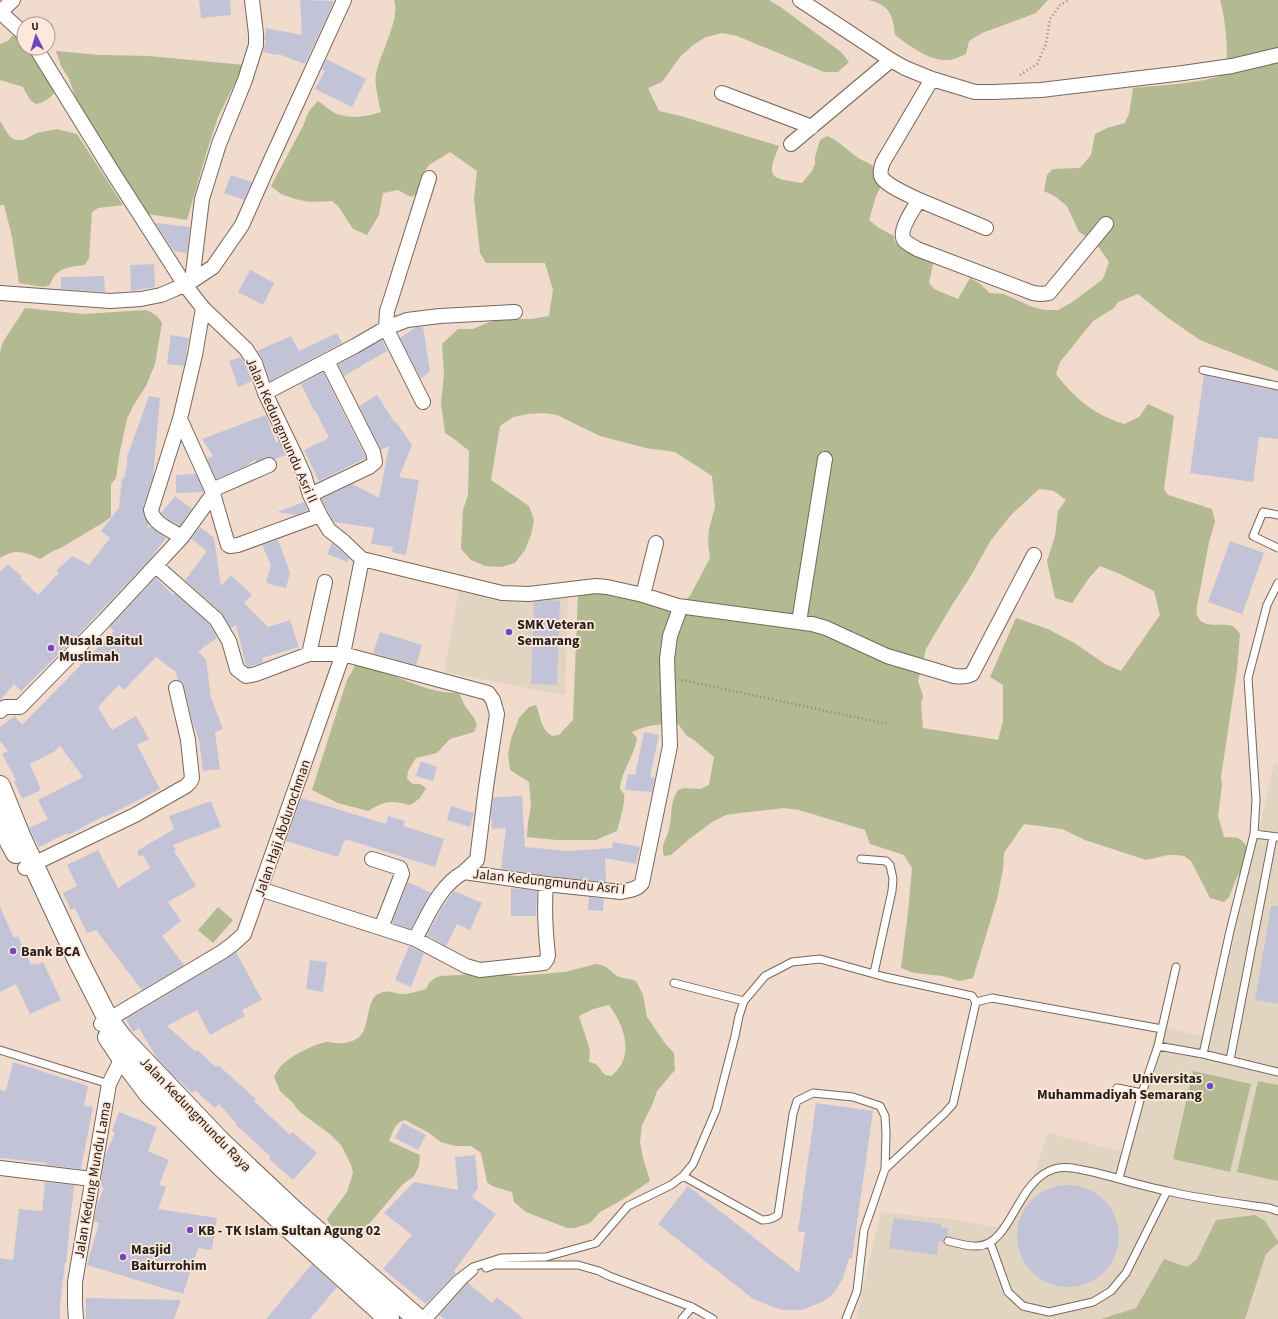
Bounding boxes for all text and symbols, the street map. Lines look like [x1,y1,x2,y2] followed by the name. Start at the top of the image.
[16,16,56,56] north arrow
[31,19,39,34] text: U
[240,355,322,506] street label: Jalan Kedungmundu Asri II
[517,615,594,651] place label: SMK Veteran Semarang
[504,627,514,637] marker: SMK Veteran Semarang
[59,631,142,667] place label: Musala Baitul Muslimah
[46,643,56,653] marker: Musala Baitul Muslimah
[250,757,316,900] street label: Jalan Haji Abdurochman
[472,864,626,900] street label: Jalan Kedungmundu Asri I
[21,942,81,962] place label: Bank BCA
[8,946,18,956] marker: Bank BCA
[135,1053,256,1177] street label: Jalan Kedungmundu Raya
[1037,1069,1203,1105] place label: Universitas Muhammadiyah Semarang
[1205,1081,1215,1091] marker: Universitas Muhammadiyah Semarang
[69,1100,117,1260] street label: Jalan Kedung Mundu Lama
[198,1221,381,1241] place label: KB - TK Islam Sultan Agung 02
[185,1225,195,1235] marker: KB - TK Islam Sultan Agung 02
[131,1240,207,1276] place label: Masjid Baiturrohim
[118,1252,128,1262] marker: Masjid Baiturrohim

